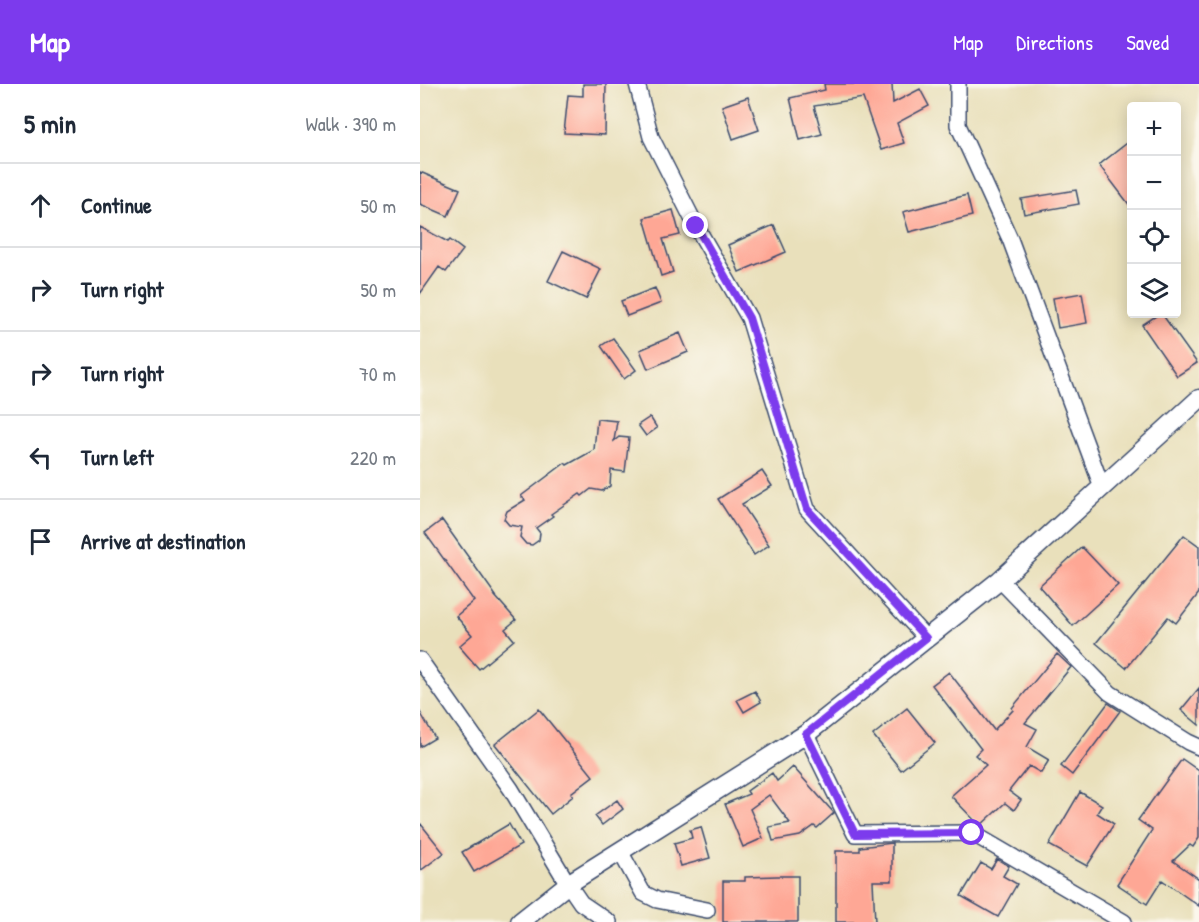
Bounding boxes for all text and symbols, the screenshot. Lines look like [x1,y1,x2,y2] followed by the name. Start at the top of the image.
[30,23,70,61] text: Map
[953,28,983,57] text: Map
[1016,28,1093,57] text: Directions
[1126,28,1169,57] text: Saved
[1127,102,1181,318] map controls
[1127,102,1181,156] button: +
[24,106,76,141] text: 5 min
[306,110,396,137] text: Walk · 390 m
[1127,156,1181,210] button: −
[24,189,57,222] icon: ahead
[81,190,152,220] text: Continue
[360,192,396,219] text: 50 m
[1127,210,1181,264] button: locate
[682,212,708,238] route end
[1127,264,1181,318] button: layers
[24,273,57,306] icon: right
[81,274,164,304] text: Turn right
[360,276,396,303] text: 50 m
[24,357,57,390] icon: right
[81,358,164,388] text: Turn right
[359,360,396,387] text: 70 m
[24,441,57,474] icon: left
[81,442,154,472] text: Turn left
[350,444,396,471] text: 220 m
[24,525,57,558] icon: arrive
[81,526,246,556] text: Arrive at destination
[958,819,984,845] route start

